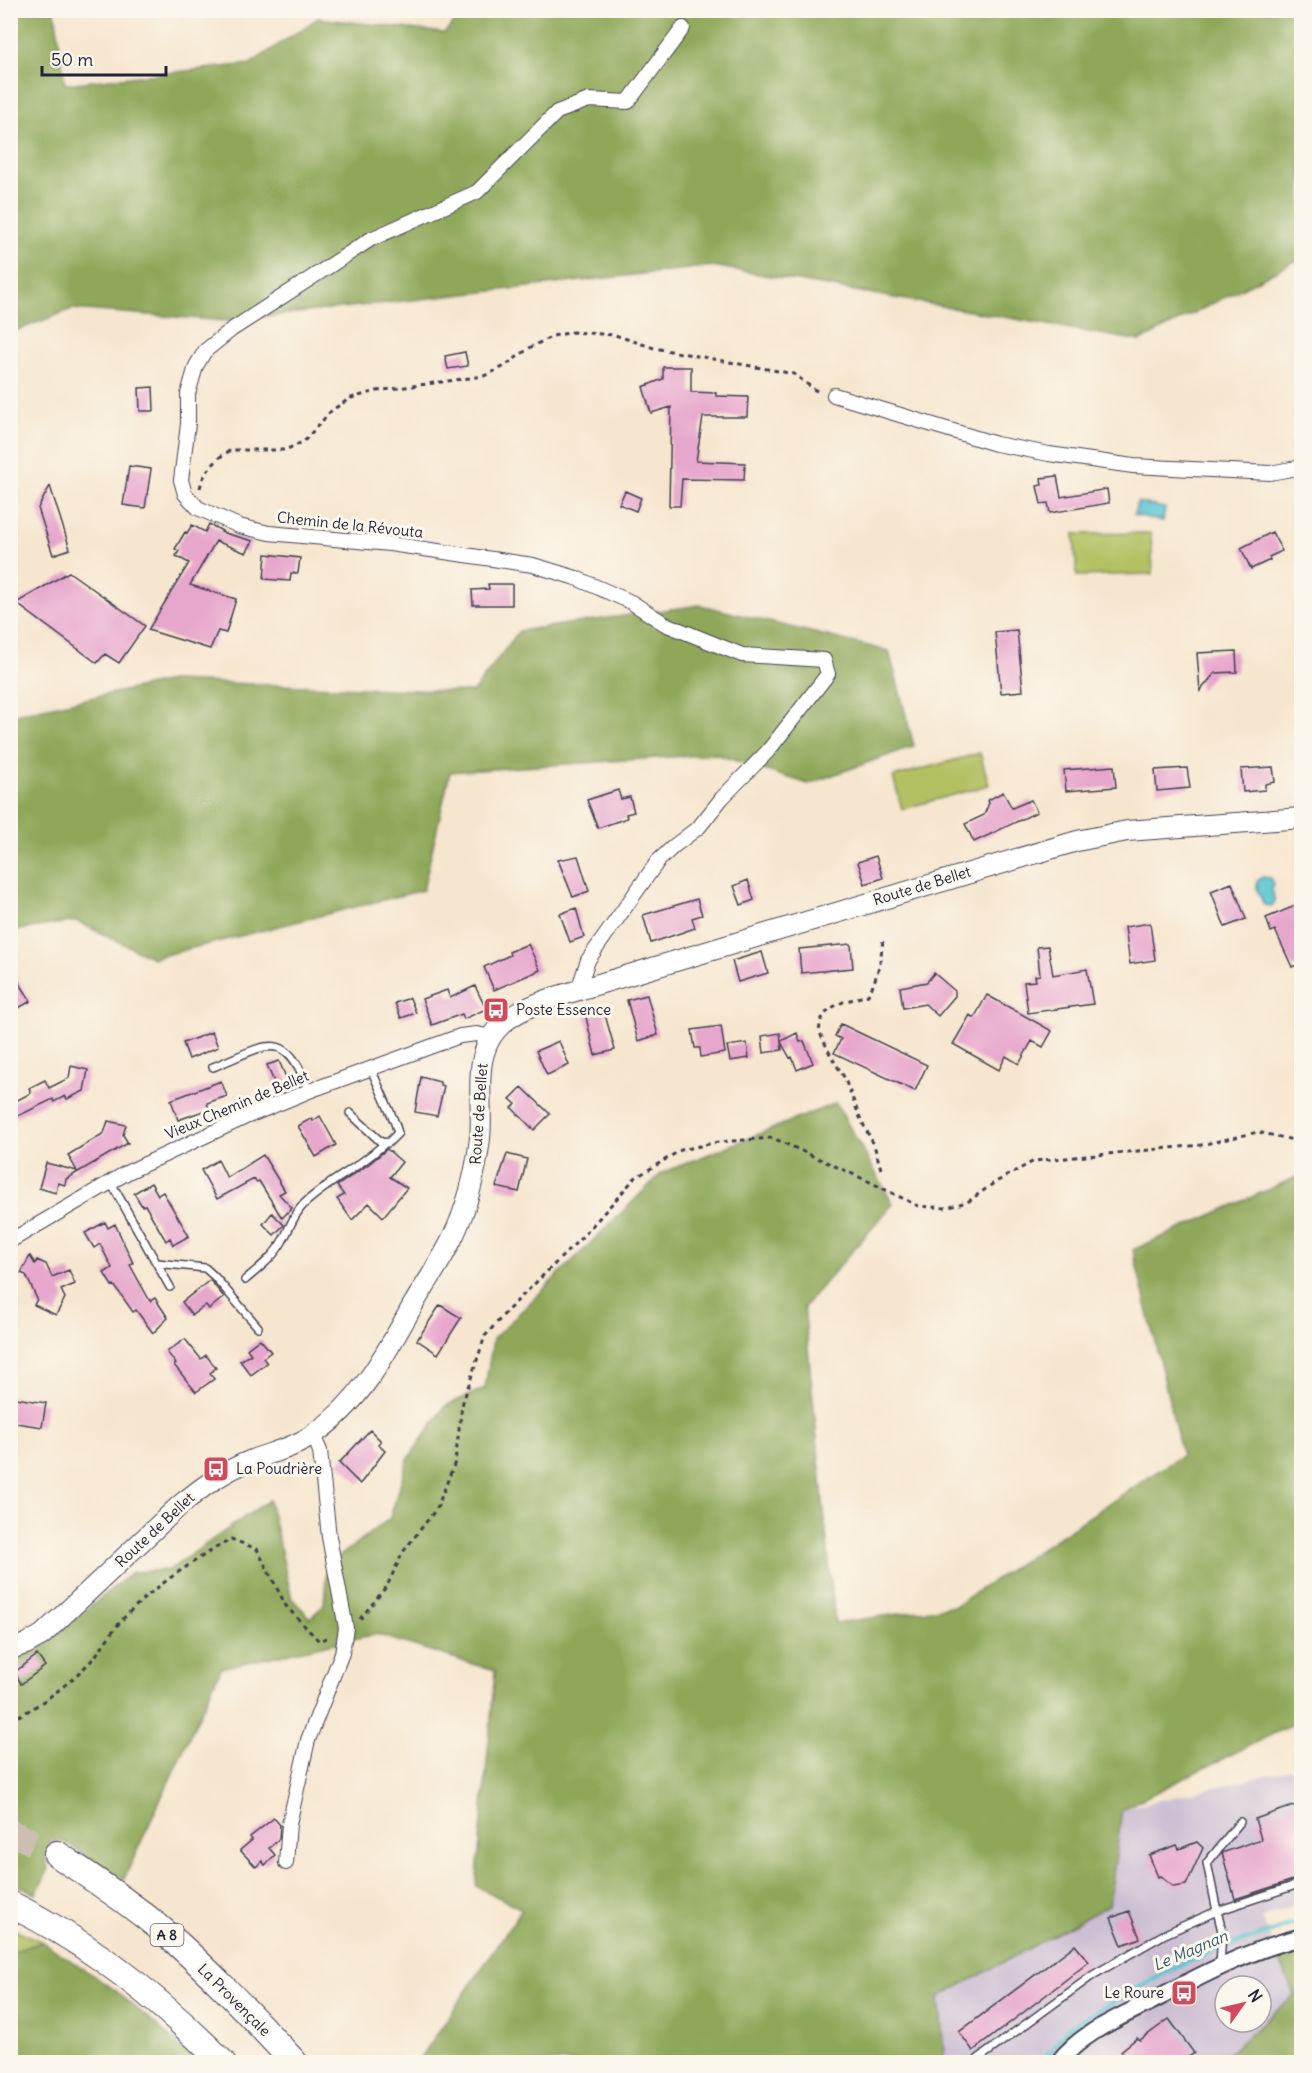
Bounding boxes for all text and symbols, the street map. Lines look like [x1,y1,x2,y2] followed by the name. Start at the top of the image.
[42,39,166,77] scale bar
[51,48,93,71] text: 50 m
[276,507,424,542] street label: Chemin de la Révouta
[871,862,973,909] street label: Route de Bellet
[481,995,511,1025] bus stop icon: Poste Essence
[516,1000,611,1019] place label: Poste Essence
[465,1063,492,1165] street label: Route de Bellet
[162,1066,311,1143] street label: Vieux Chemin de Bellet
[201,1454,231,1484] bus stop icon: La Poudrière
[236,1459,322,1478] place label: La Poudrière
[111,1488,198,1571] street label: Route de Bellet
[150,1924,184,1946] road number: A 8
[1150,1925,1231,1975] water label: Le Magnan
[194,1959,275,2040] street label: La Provençale
[1213,1974,1273,2034] north arrow
[1169,1978,1199,2008] bus stop icon: Le Roure
[1104,1983,1164,2002] place label: Le Roure
[1244,1985,1267,2006] text: N

